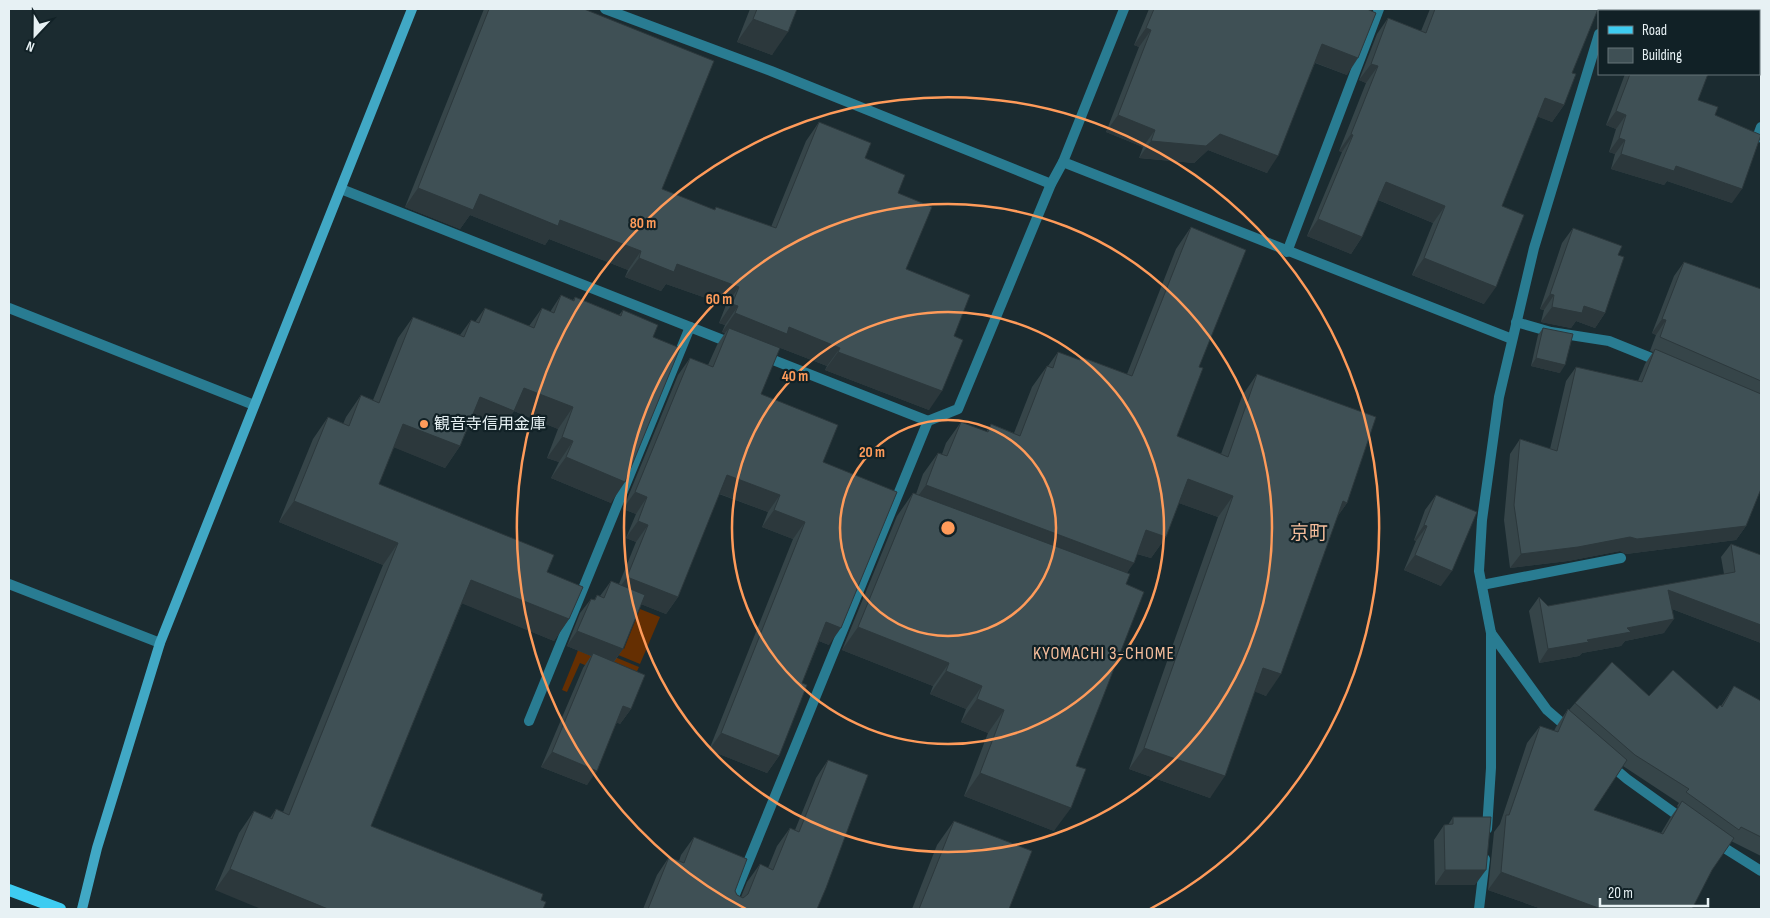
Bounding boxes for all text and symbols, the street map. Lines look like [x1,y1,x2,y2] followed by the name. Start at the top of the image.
[10,10,60,60] north arrow
[1598,10,1760,75] legend
[1642,21,1667,40] text: Road
[24,37,37,56] text: N
[1642,46,1682,65] text: Building
[630,214,656,233] text: 80 m
[706,290,732,309] text: 60 m
[782,367,808,386] text: 40 m
[434,415,546,434] place label: 観音寺信用金庫
[418,418,430,430] marker: 観音寺信用金庫
[859,443,885,462] text: 20 m
[939,519,957,537] centre of rings
[1290,522,1328,545] district label: 京町
[1033,643,1175,664] district label: KYOMACHI 3-CHOME
[1600,876,1708,908] scale bar
[1608,884,1633,903] text: 20 m

